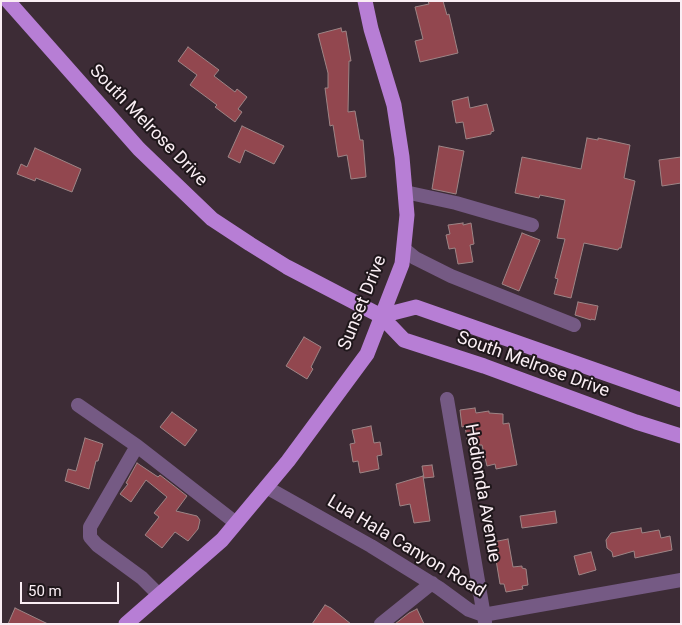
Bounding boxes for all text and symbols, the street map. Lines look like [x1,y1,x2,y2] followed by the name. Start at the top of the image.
[84,61,212,191] street label: South Melrose Drive
[334,253,392,353] street label: Sunset Drive
[454,327,612,403] street label: South Melrose Drive
[459,422,505,564] street label: Hedionda Avenue
[323,491,489,603] street label: Lua Hala Canyon Road
[22,572,121,604] scale bar
[28,582,62,600] text: 50 m

